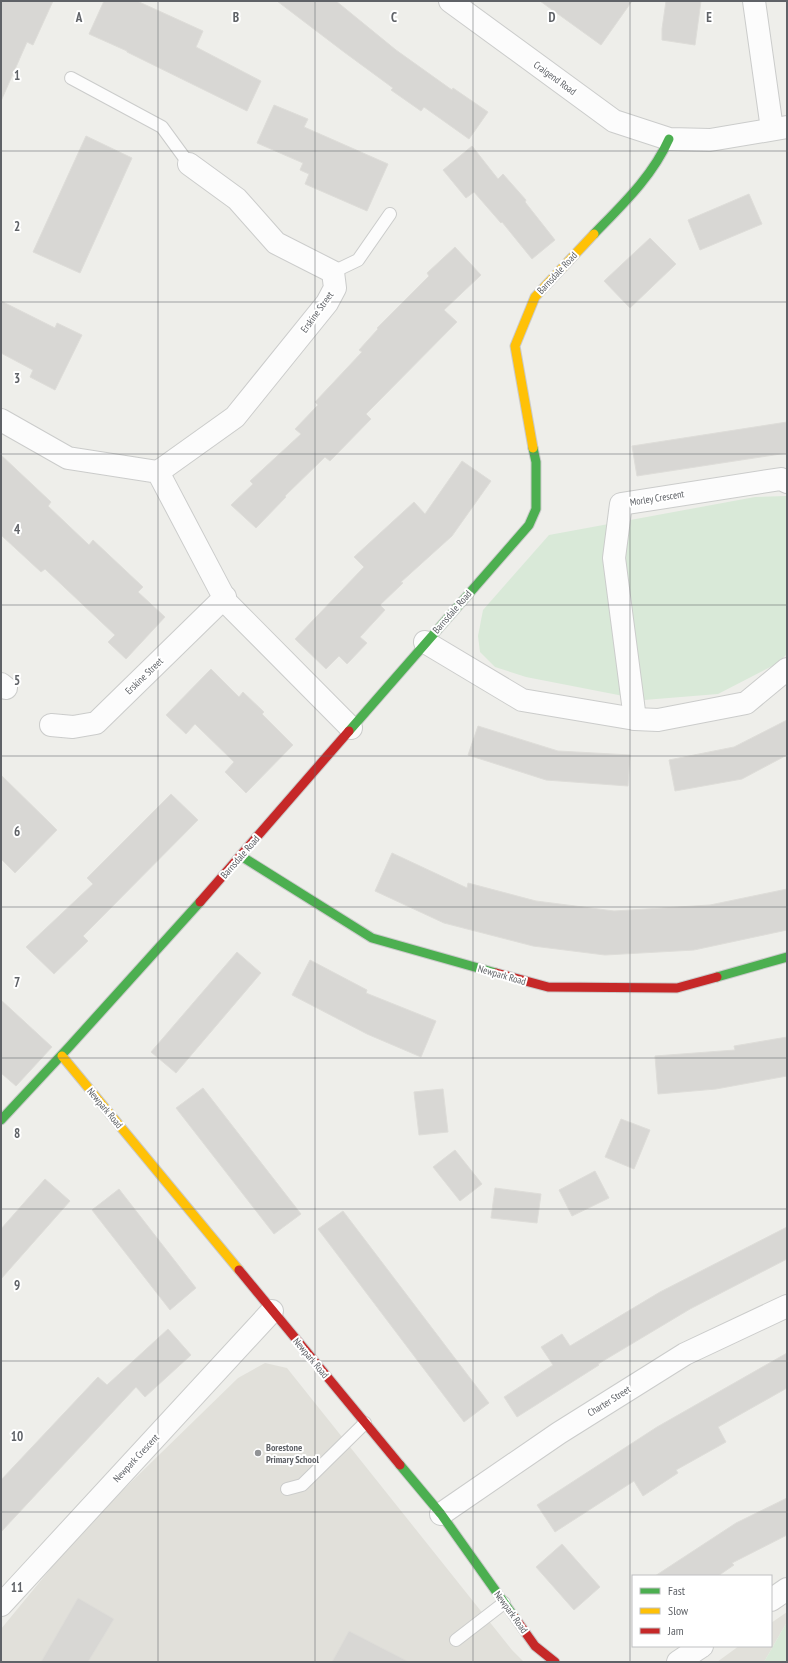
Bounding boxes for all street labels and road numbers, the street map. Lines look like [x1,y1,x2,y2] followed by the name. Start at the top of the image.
[531,58,579,98] street label: Craigend Road
[534,249,580,297] street label: Barnsdale Road
[298,289,336,335] street label: Erskine Street
[629,487,685,509] street label: Morley Crescent
[430,588,474,636] street label: Barnsdale Road
[122,655,166,697] street label: Erskine Street
[218,833,262,881] street label: Barnsdale Road
[477,962,527,988] street label: Newpark Road
[84,1085,126,1131] street label: Newpark Road
[290,1335,332,1381] street label: Newpark Road
[585,1383,633,1419] street label: Charter Street
[110,1431,162,1485] street label: Newpark Crescent
[491,1588,531,1636] street label: Newpark Road

